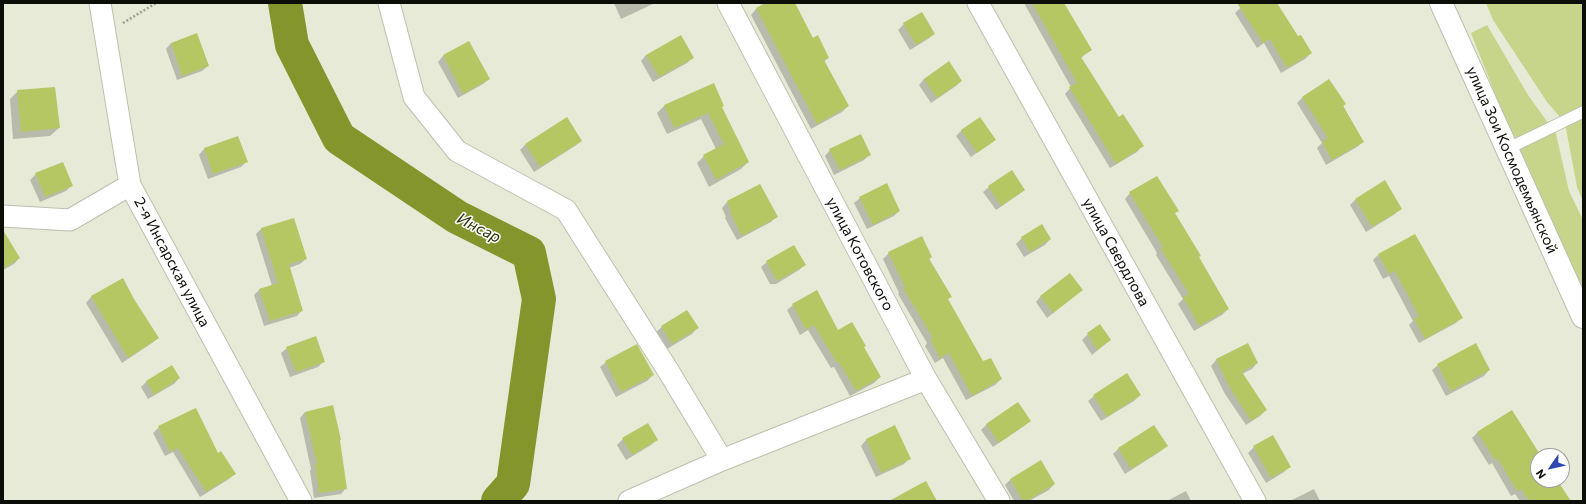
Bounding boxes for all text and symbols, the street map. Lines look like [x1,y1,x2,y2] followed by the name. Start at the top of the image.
[1463,64,1561,256] street label: улица Зои Космодемьянской
[130,194,214,330] street label: 2-я Инсарская улица
[823,194,897,314] street label: улица Котовского
[1079,195,1153,309] street label: улица Свердлова
[454,209,504,247] water label: Инсар
[1530,448,1570,488] north arrow
[1533,467,1548,481] text: N

